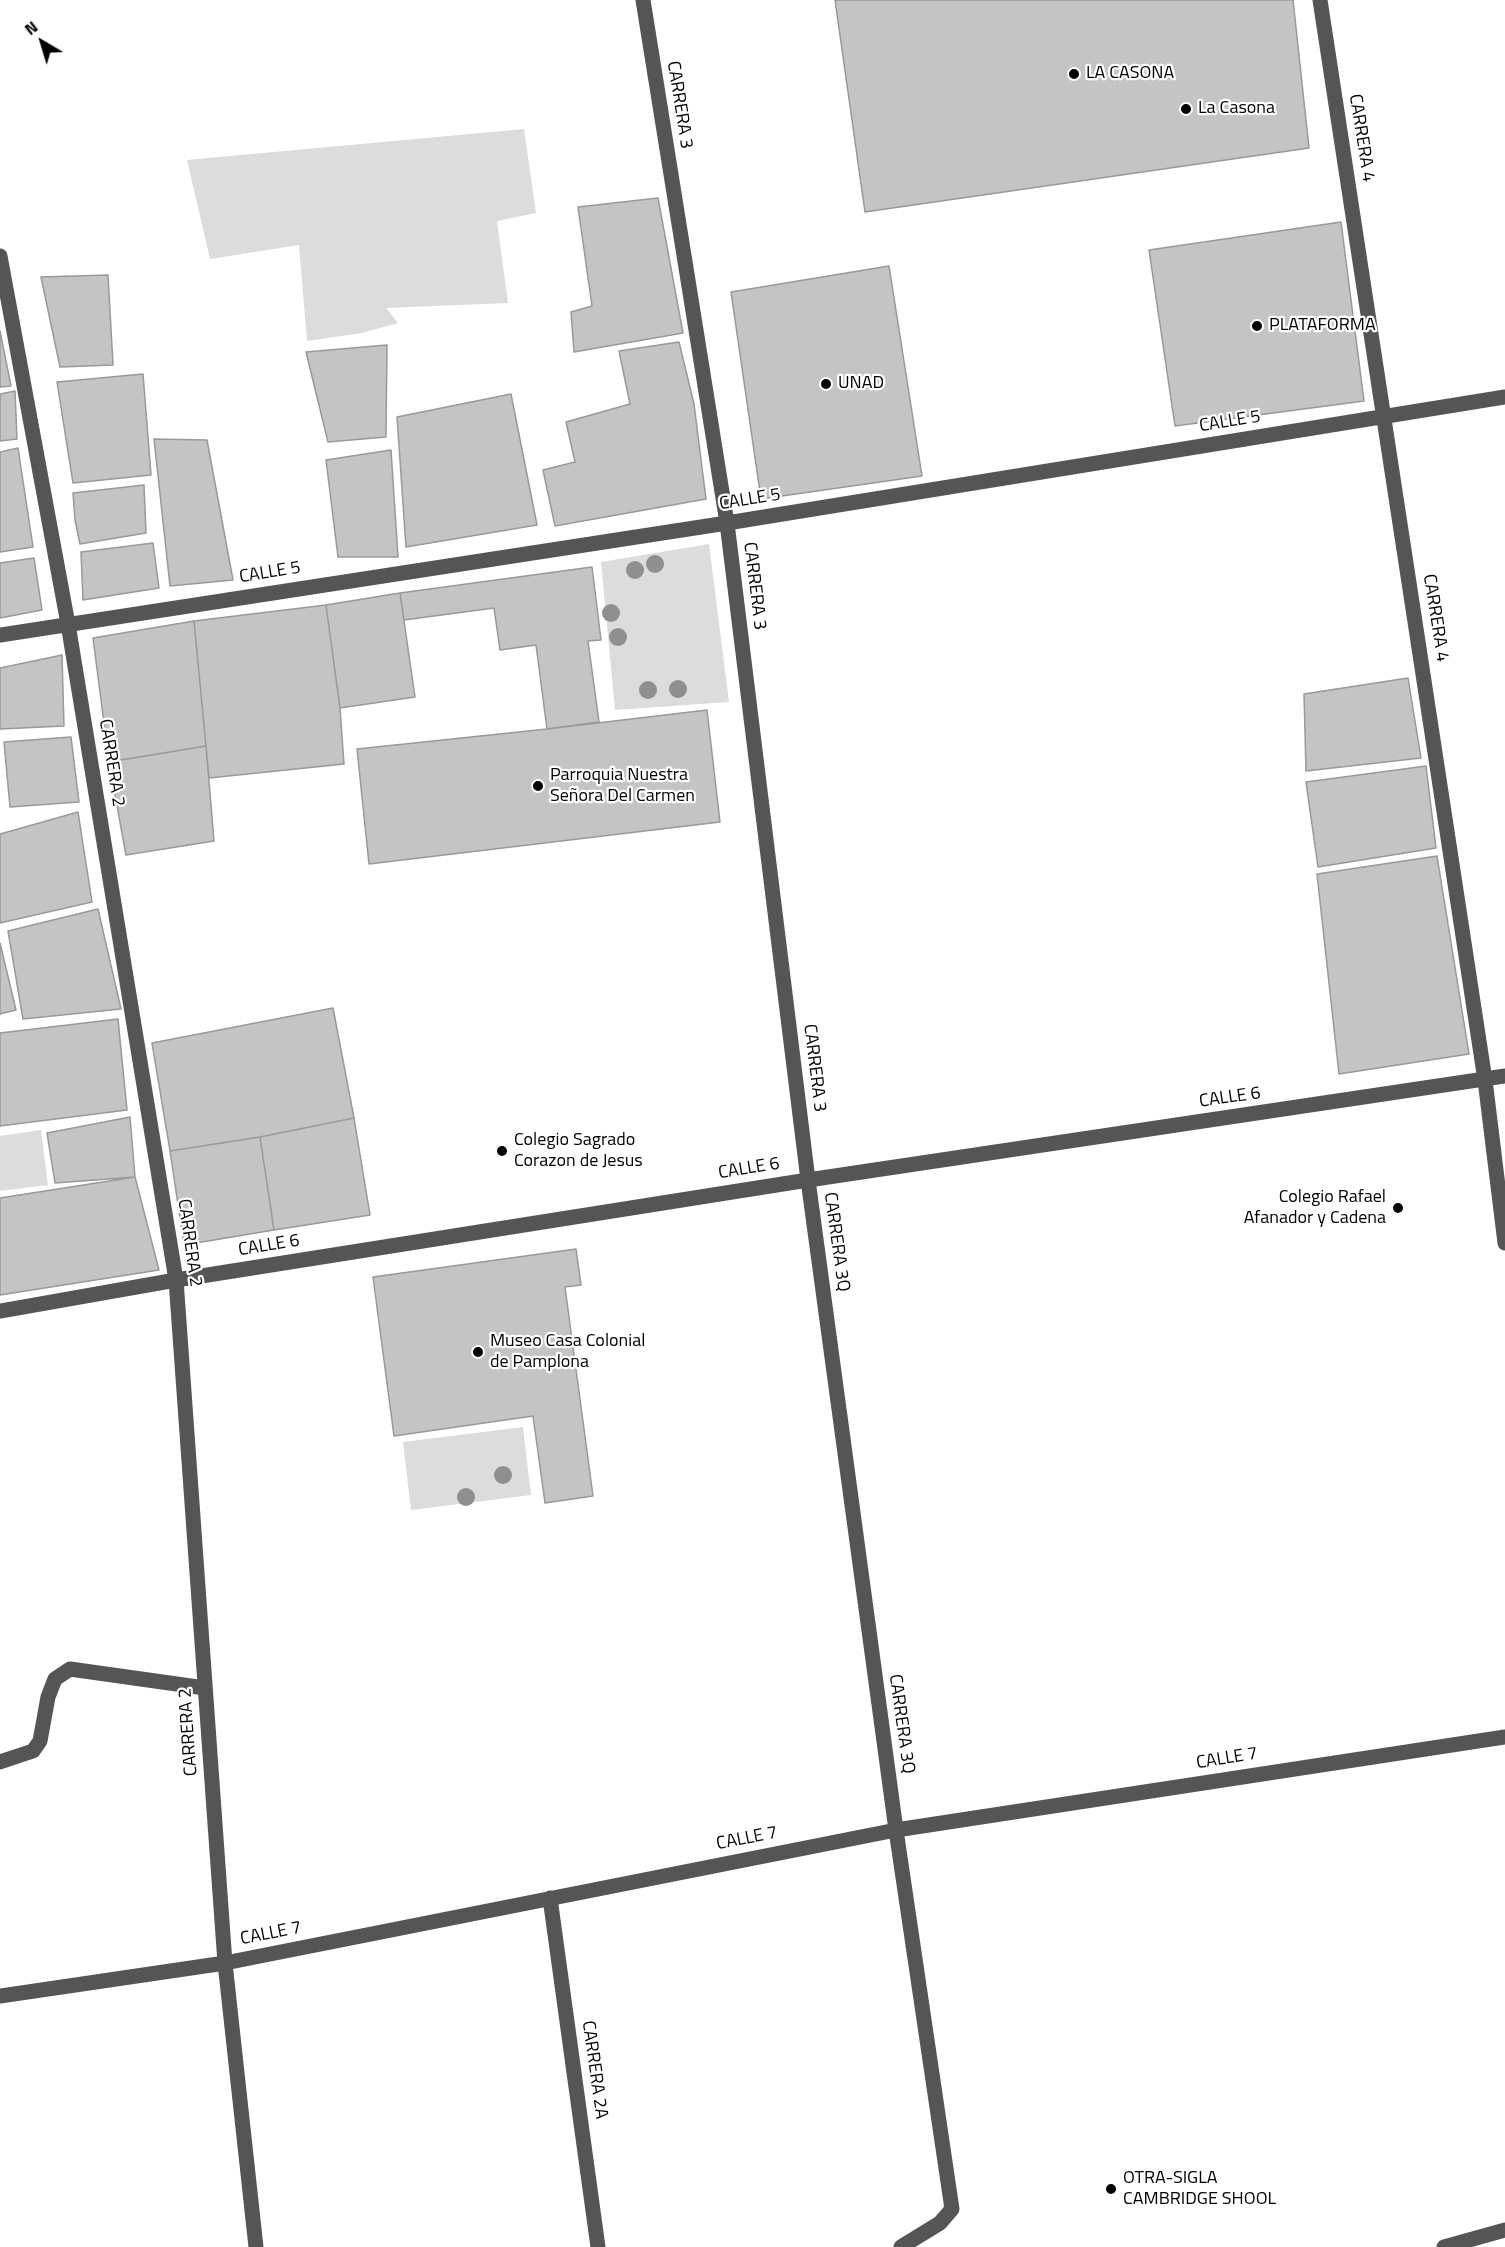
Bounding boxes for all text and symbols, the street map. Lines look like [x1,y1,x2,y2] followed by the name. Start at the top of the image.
[12,12,72,72] north arrow
[19,15,43,41] text: N
[661,60,697,150] street label: CARRERA 3
[1086,63,1174,85] place label: LA CASONA
[1067,67,1081,81] marker: LA CASONA
[1343,93,1379,183] street label: CARRERA 4
[1198,98,1275,120] place label: La Casona
[1179,102,1193,116] marker: La Casona
[1269,315,1376,337] place label: PLATAFORMA
[1250,319,1264,333] marker: PLATAFORMA
[838,373,884,395] place label: UNAD
[819,377,833,391] marker: UNAD
[1198,407,1262,437] street label: CALLE 5
[718,485,782,515] street label: CALLE 5
[738,541,770,631] street label: CARRERA 3
[238,558,302,588] street label: CALLE 5
[1417,573,1453,663] street label: CARRERA 4
[93,718,129,808] street label: CARRERA 2
[550,765,695,808] place label: Parroquia Nuestra Señora Del Carmen
[531,779,545,793] marker: Parroquia Nuestra Señora Del Carmen
[798,1023,830,1113] street label: CARRERA 3
[1198,1083,1262,1113] street label: CALLE 6
[514,1130,643,1172] place label: Colegio Sagrado Corazon de Jesus
[495,1144,509,1158] marker: Colegio Sagrado Corazon de Jesus
[717,1154,781,1184] street label: CALLE 6
[1244,1187,1386,1230] place label: Colegio Rafael Afanador y Cadena
[818,1191,854,1293] street label: CARRERA 3Q
[172,1198,206,1288] street label: CARRERA 2
[1391,1201,1405,1215] marker: Colegio Rafael Afanador y Cadena
[237,1231,301,1261] street label: CALLE 6
[490,1331,645,1374] place label: Museo Casa Colonial de Pamplona
[471,1345,485,1359] marker: Museo Casa Colonial de Pamplona
[883,1673,919,1775] street label: CARRERA 3Q
[175,1687,203,1777] street label: CARRERA 2
[1195,1744,1259,1774] street label: CALLE 7
[715,1823,779,1855] street label: CALLE 7
[239,1918,303,1950] street label: CALLE 7
[576,2019,612,2121] street label: CARRERA 2A
[1123,2168,1276,2210] place label: OTRA-SIGLA CAMBRIDGE SHOOL
[1104,2182,1118,2196] marker: OTRA-SIGLA CAMBRIDGE SHOOL

